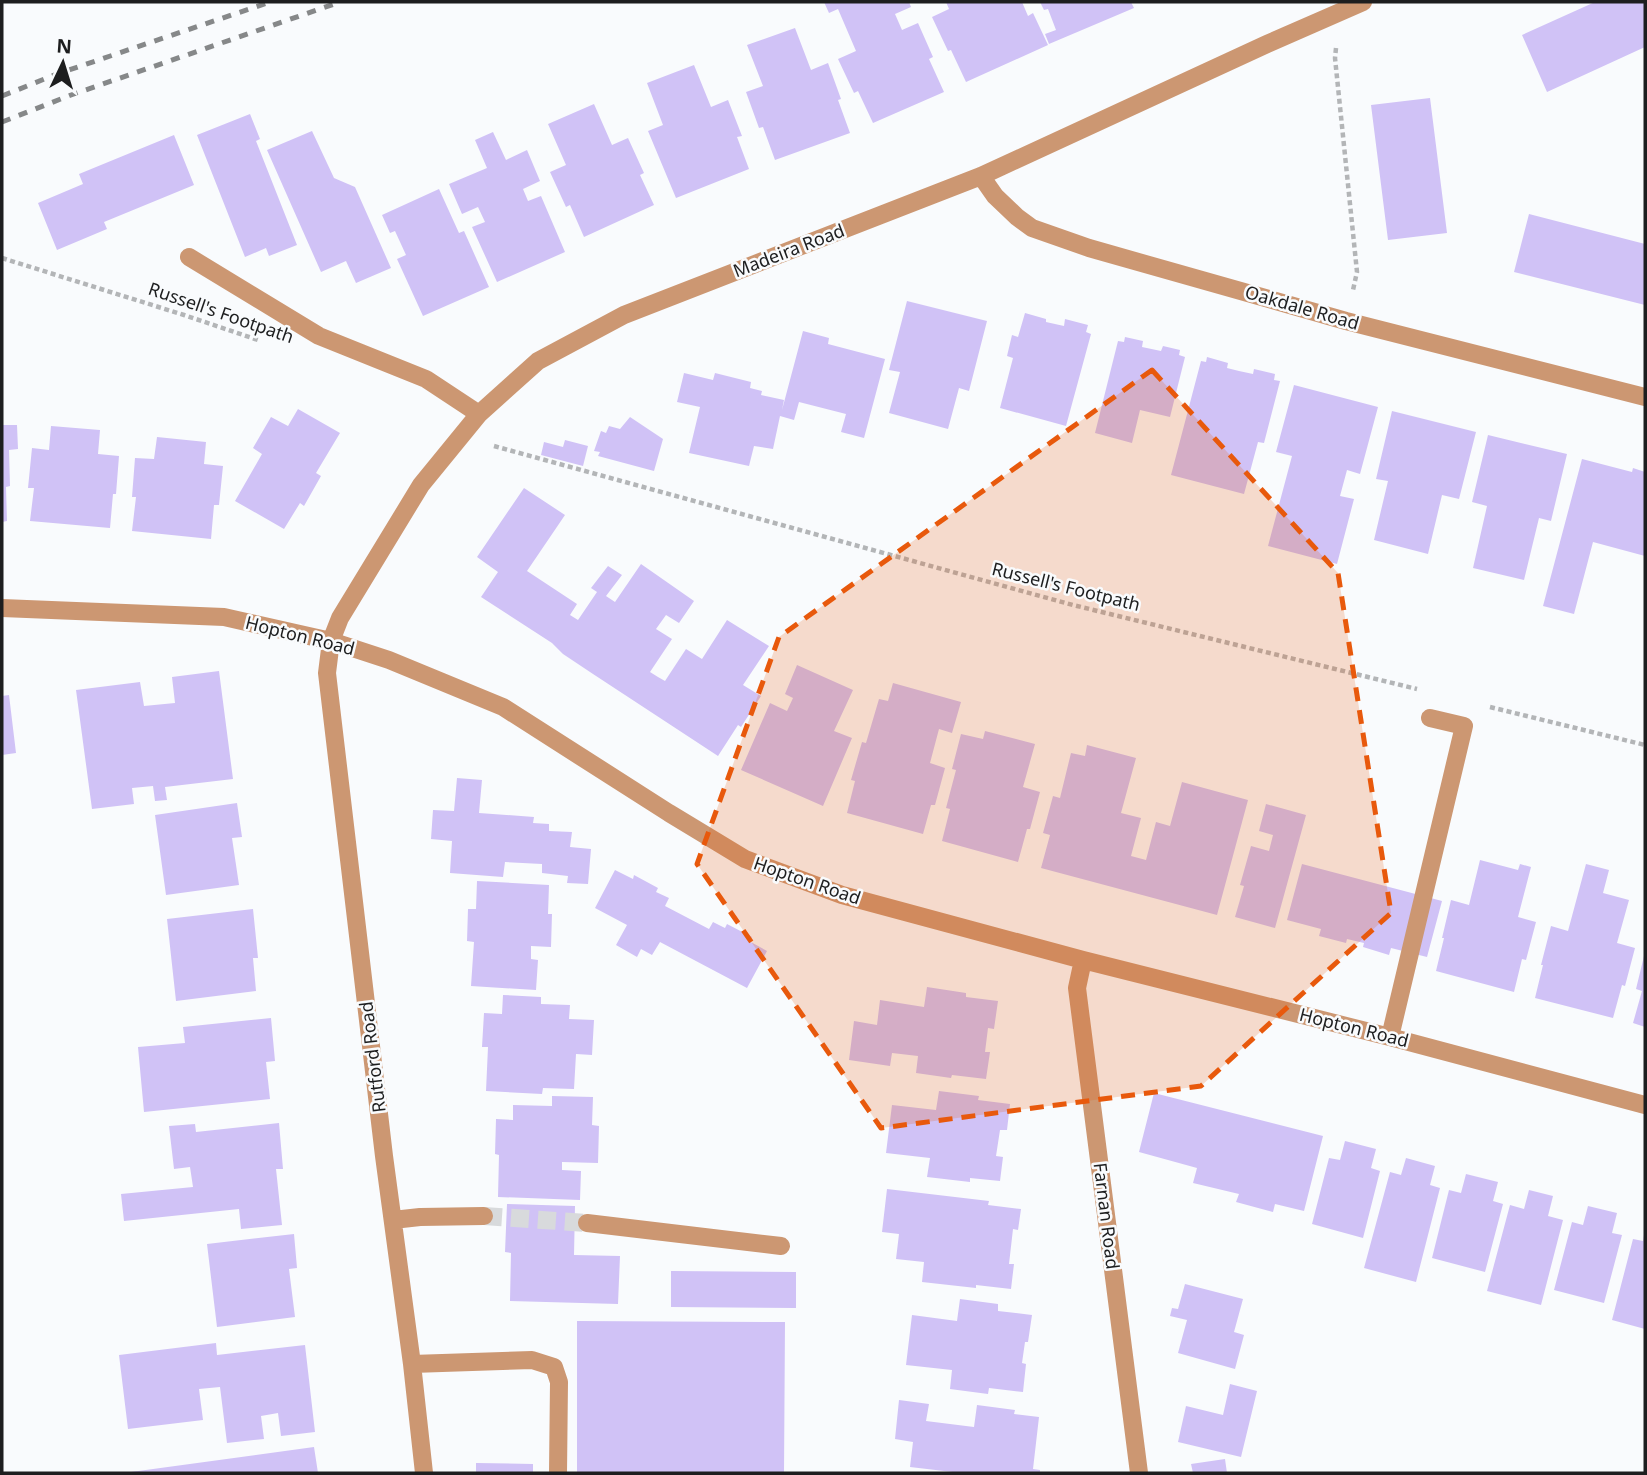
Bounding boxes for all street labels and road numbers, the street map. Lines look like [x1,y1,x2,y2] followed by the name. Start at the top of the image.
[730,218,848,282] street label: Madeira Road
[145,276,297,348] street label: Russell's Footpath
[1242,279,1362,335] street label: Oakdale Road
[989,556,1143,616] street label: Russell's Footpath
[243,610,357,660] street label: Hopton Road
[751,851,864,910] street label: Hopton Road
[353,1000,391,1114] street label: Rutford Road
[1297,1002,1411,1052] street label: Hopton Road
[1089,1161,1125,1271] street label: Farnan Road

